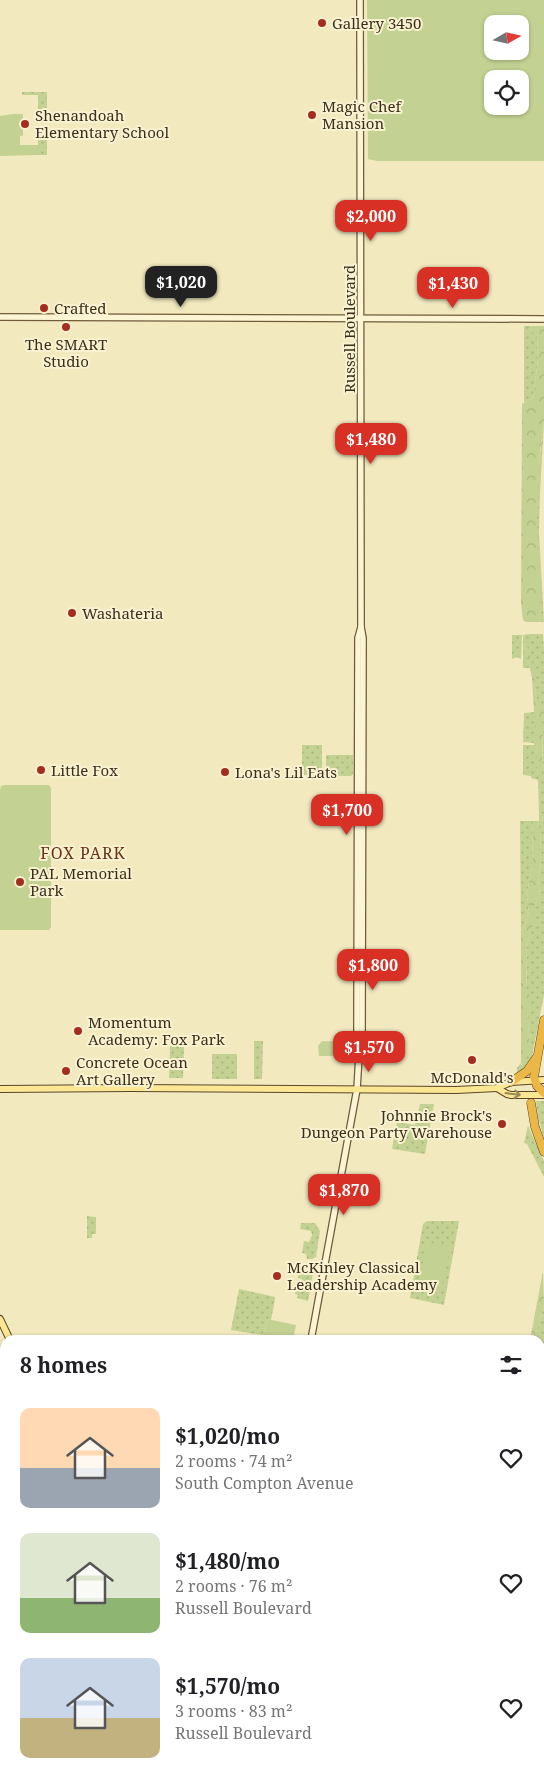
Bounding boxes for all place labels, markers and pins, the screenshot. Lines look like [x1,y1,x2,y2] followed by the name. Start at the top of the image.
[332,13,421,33] place label: Gallery 3450
[316,17,328,29] marker: Gallery 3450
[322,96,402,133] place label: Magic Chef Mansion
[35,105,169,142] place label: Shenandoah Elementary School
[306,109,318,121] marker: Magic Chef Mansion
[19,118,31,130] marker: Shenandoah Elementary School
[330,200,412,242] pin: $2,000
[140,266,222,308] pin: $1,020
[412,266,494,309] pin: $1,430
[54,298,106,318] place label: Crafted
[38,302,50,314] marker: Crafted
[60,321,72,333] marker: The SMART Studio
[25,334,107,371] place label: The SMART Studio
[330,422,412,465] pin: $1,480
[82,603,163,623] place label: Washateria
[66,607,78,619] marker: Washateria
[51,760,118,780] place label: Little Fox
[235,762,337,782] place label: Lona's Lil Eats
[35,764,47,776] marker: Little Fox
[219,766,231,778] marker: Lona's Lil Eats
[306,794,388,836] pin: $1,700
[30,863,132,900] place label: PAL Memorial Park
[14,876,26,888] marker: PAL Memorial Park
[332,948,414,991] pin: $1,800
[88,1012,225,1049] place label: Momentum Academy: Fox Park
[72,1025,84,1037] marker: Momentum Academy: Fox Park
[328,1030,410,1073] pin: $1,570
[76,1052,188,1089] place label: Concrete Ocean Art Gallery
[466,1054,478,1066] marker: McDonald's
[60,1065,72,1077] marker: Concrete Ocean Art Gallery
[430,1067,514,1087] place label: McDonald's
[301,1105,492,1142] place label: Johnnie Brock's Dungeon Party Warehouse
[496,1118,508,1130] marker: Johnnie Brock's Dungeon Party Warehouse
[303,1174,385,1216] pin: $1,870
[287,1257,438,1294] place label: McKinley Classical Leadership Academy
[271,1270,283,1282] marker: McKinley Classical Leadership Academy

